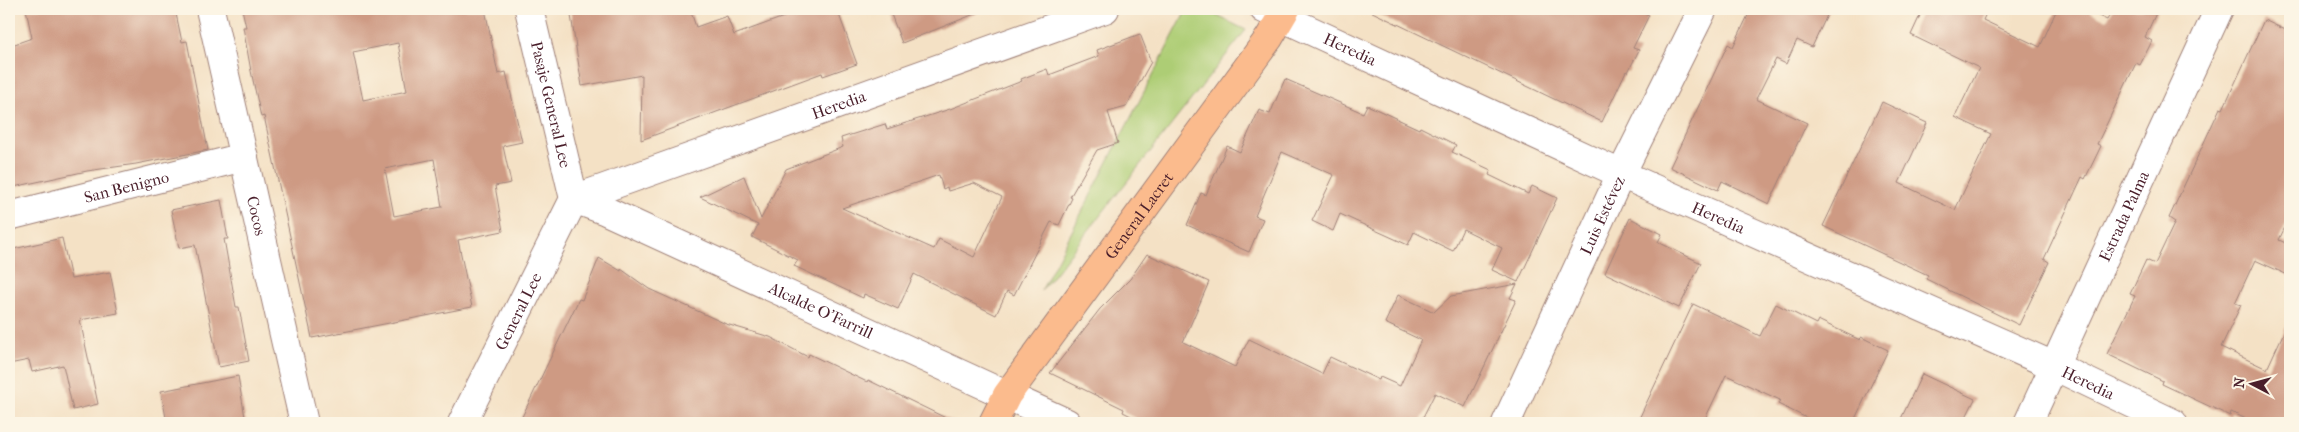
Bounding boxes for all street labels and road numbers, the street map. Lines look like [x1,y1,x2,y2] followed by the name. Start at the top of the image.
[1321,29,1380,69] street label: Heredia
[527,39,576,170] street label: Pasaje General Lee
[809,86,869,123] street label: Heredia
[82,167,171,206] street label: San Benigno
[2095,167,2153,264] street label: Estrada Palma
[1101,168,1177,263] street label: General Lacret
[1576,173,1628,257] street label: Luis Estévez
[243,194,271,237] street label: Cocos
[1689,197,1748,238] street label: Heredia
[491,269,545,353] street label: General Lee
[765,277,877,342] street label: Alcalde O'Farrill
[2059,362,2118,403] street label: Heredia

